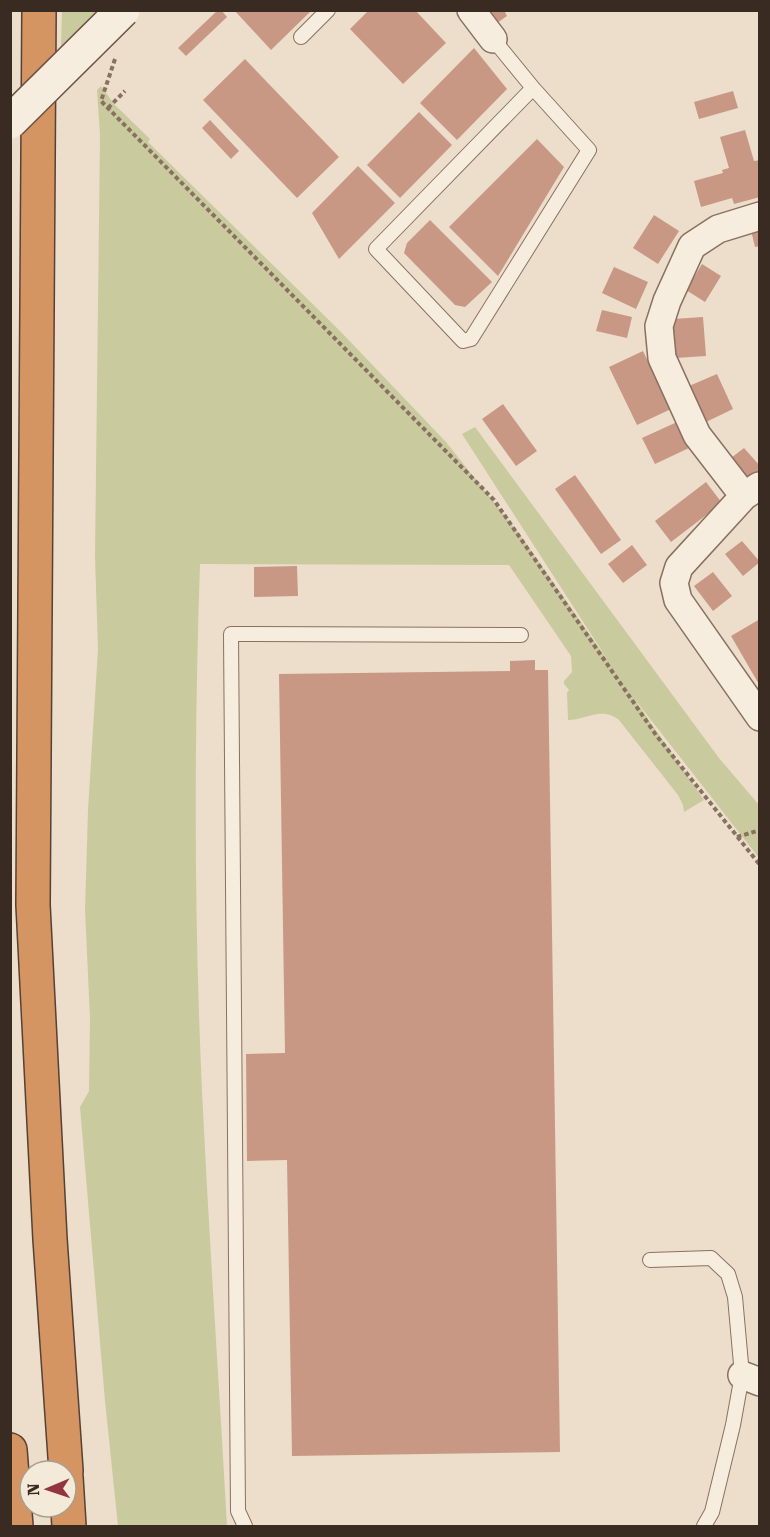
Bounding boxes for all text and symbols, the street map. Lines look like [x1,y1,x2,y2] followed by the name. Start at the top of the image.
[18,1459,78,1519] north arrow
[24,1483,43,1496] text: N

